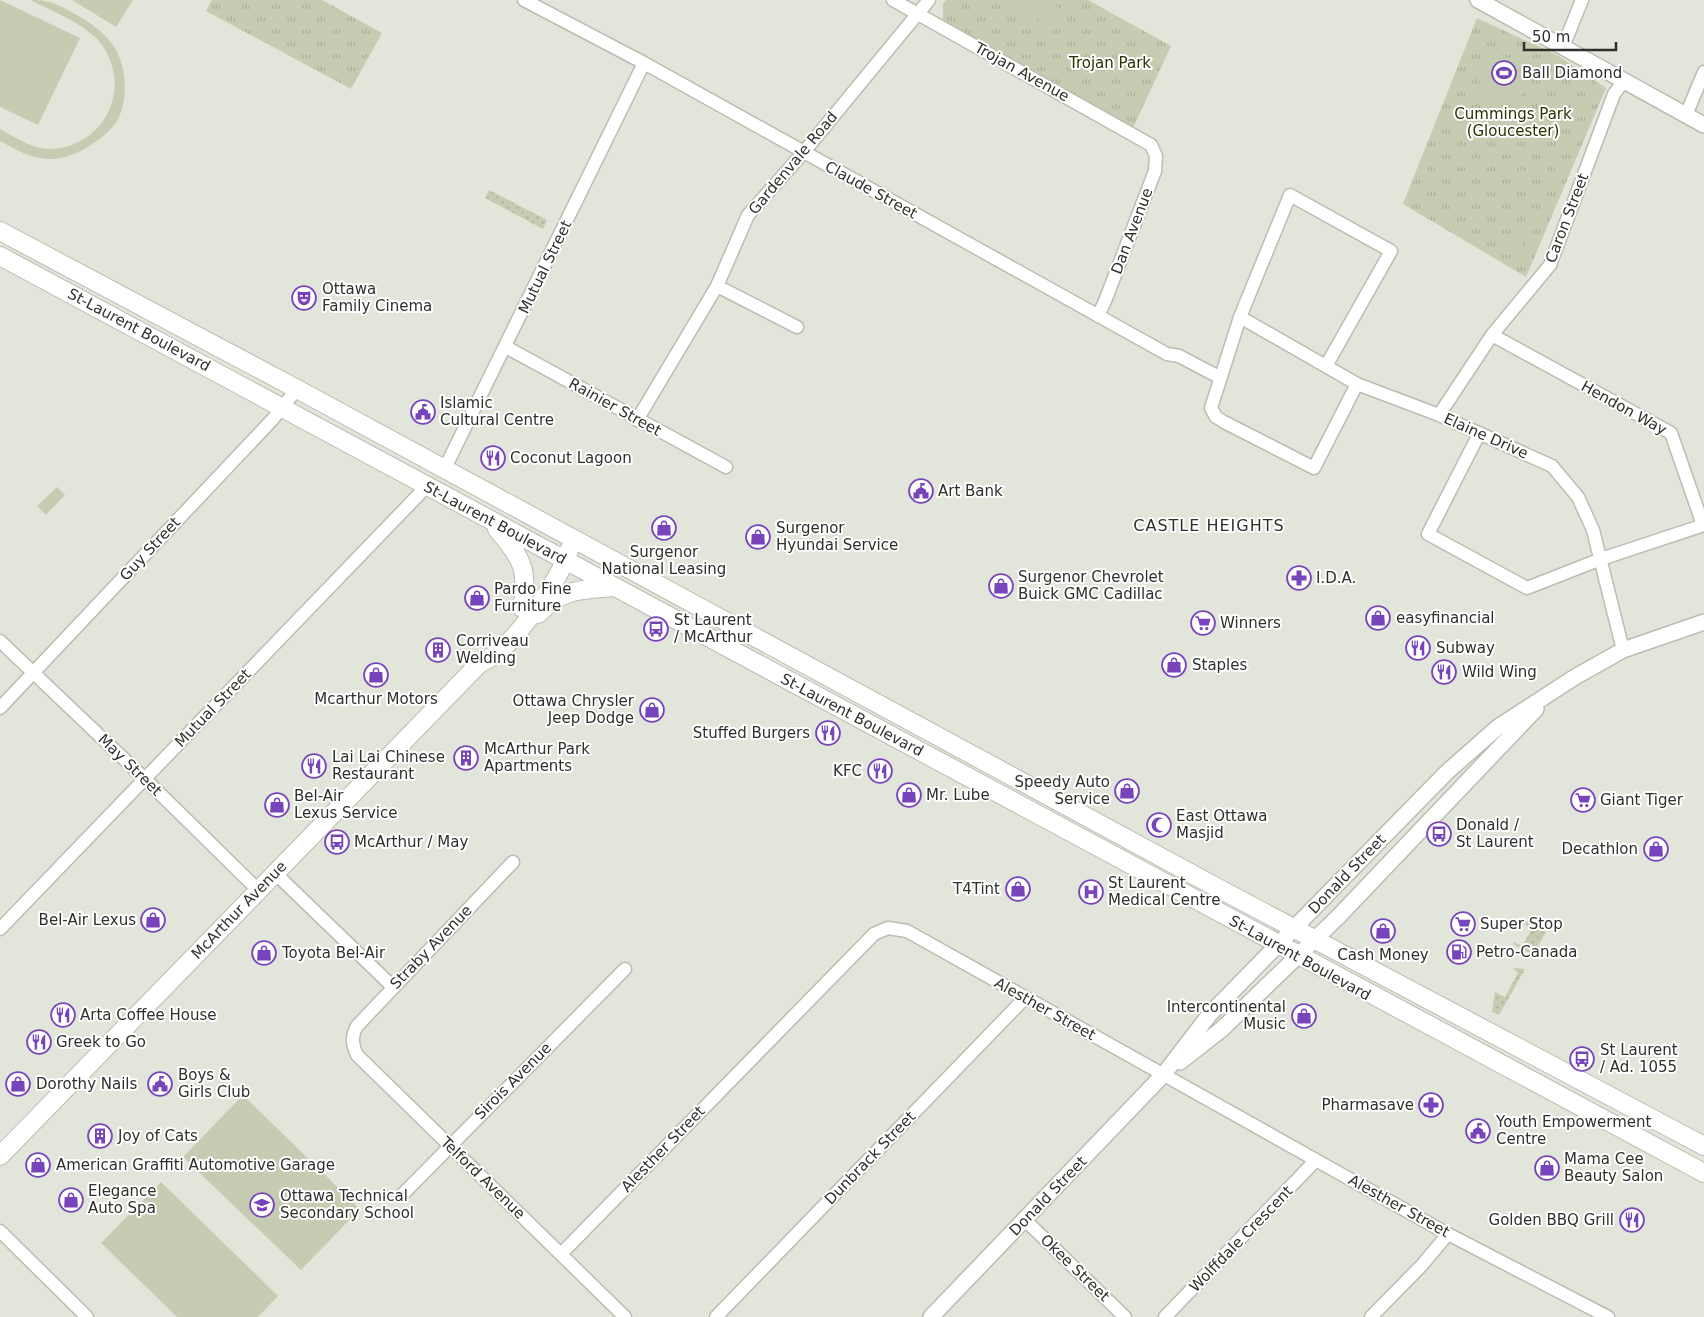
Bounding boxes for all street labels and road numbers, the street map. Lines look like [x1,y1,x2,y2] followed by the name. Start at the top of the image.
[971,38,1072,105] street label: Trojan Avenue
[745,108,841,218] street label: Gardenvale Road
[822,157,920,223] street label: Claude Street
[1542,171,1592,265] street label: Caron Street
[1107,185,1157,277] street label: Dan Avenue
[515,217,575,317] street label: Mutual Street
[65,285,213,375] street label: St-Laurent Boulevard
[566,374,664,440] street label: Rainier Street
[1578,377,1670,439] street label: Hendon Way
[1441,409,1531,463] street label: Elaine Drive
[421,478,569,568] street label: St-Laurent Boulevard
[116,513,184,585] street label: Guy Street
[171,665,255,751] street label: Mutual Street
[778,670,926,760] street label: St-Laurent Boulevard
[94,730,166,800] street label: May Street
[1305,830,1389,917] street label: Donald Street
[188,857,290,963] street label: McArthur Avenue
[386,901,476,993] street label: Straby Avenue
[1226,912,1374,1004] street label: St-Laurent Boulevard
[991,974,1099,1044] street label: Alesther Street
[471,1039,555,1123] street label: Sirois Avenue
[617,1102,709,1196] street label: Alesther Street
[821,1108,919,1208] street label: Dunbrack Street
[436,1132,529,1223] street label: Telford Avenue
[1006,1152,1090,1239] street label: Donald Street
[1345,1171,1453,1241] street label: Alesther Street
[1186,1182,1296,1296] street label: Wolffdale Crescent
[1037,1231,1113,1305] street label: Okee Street

